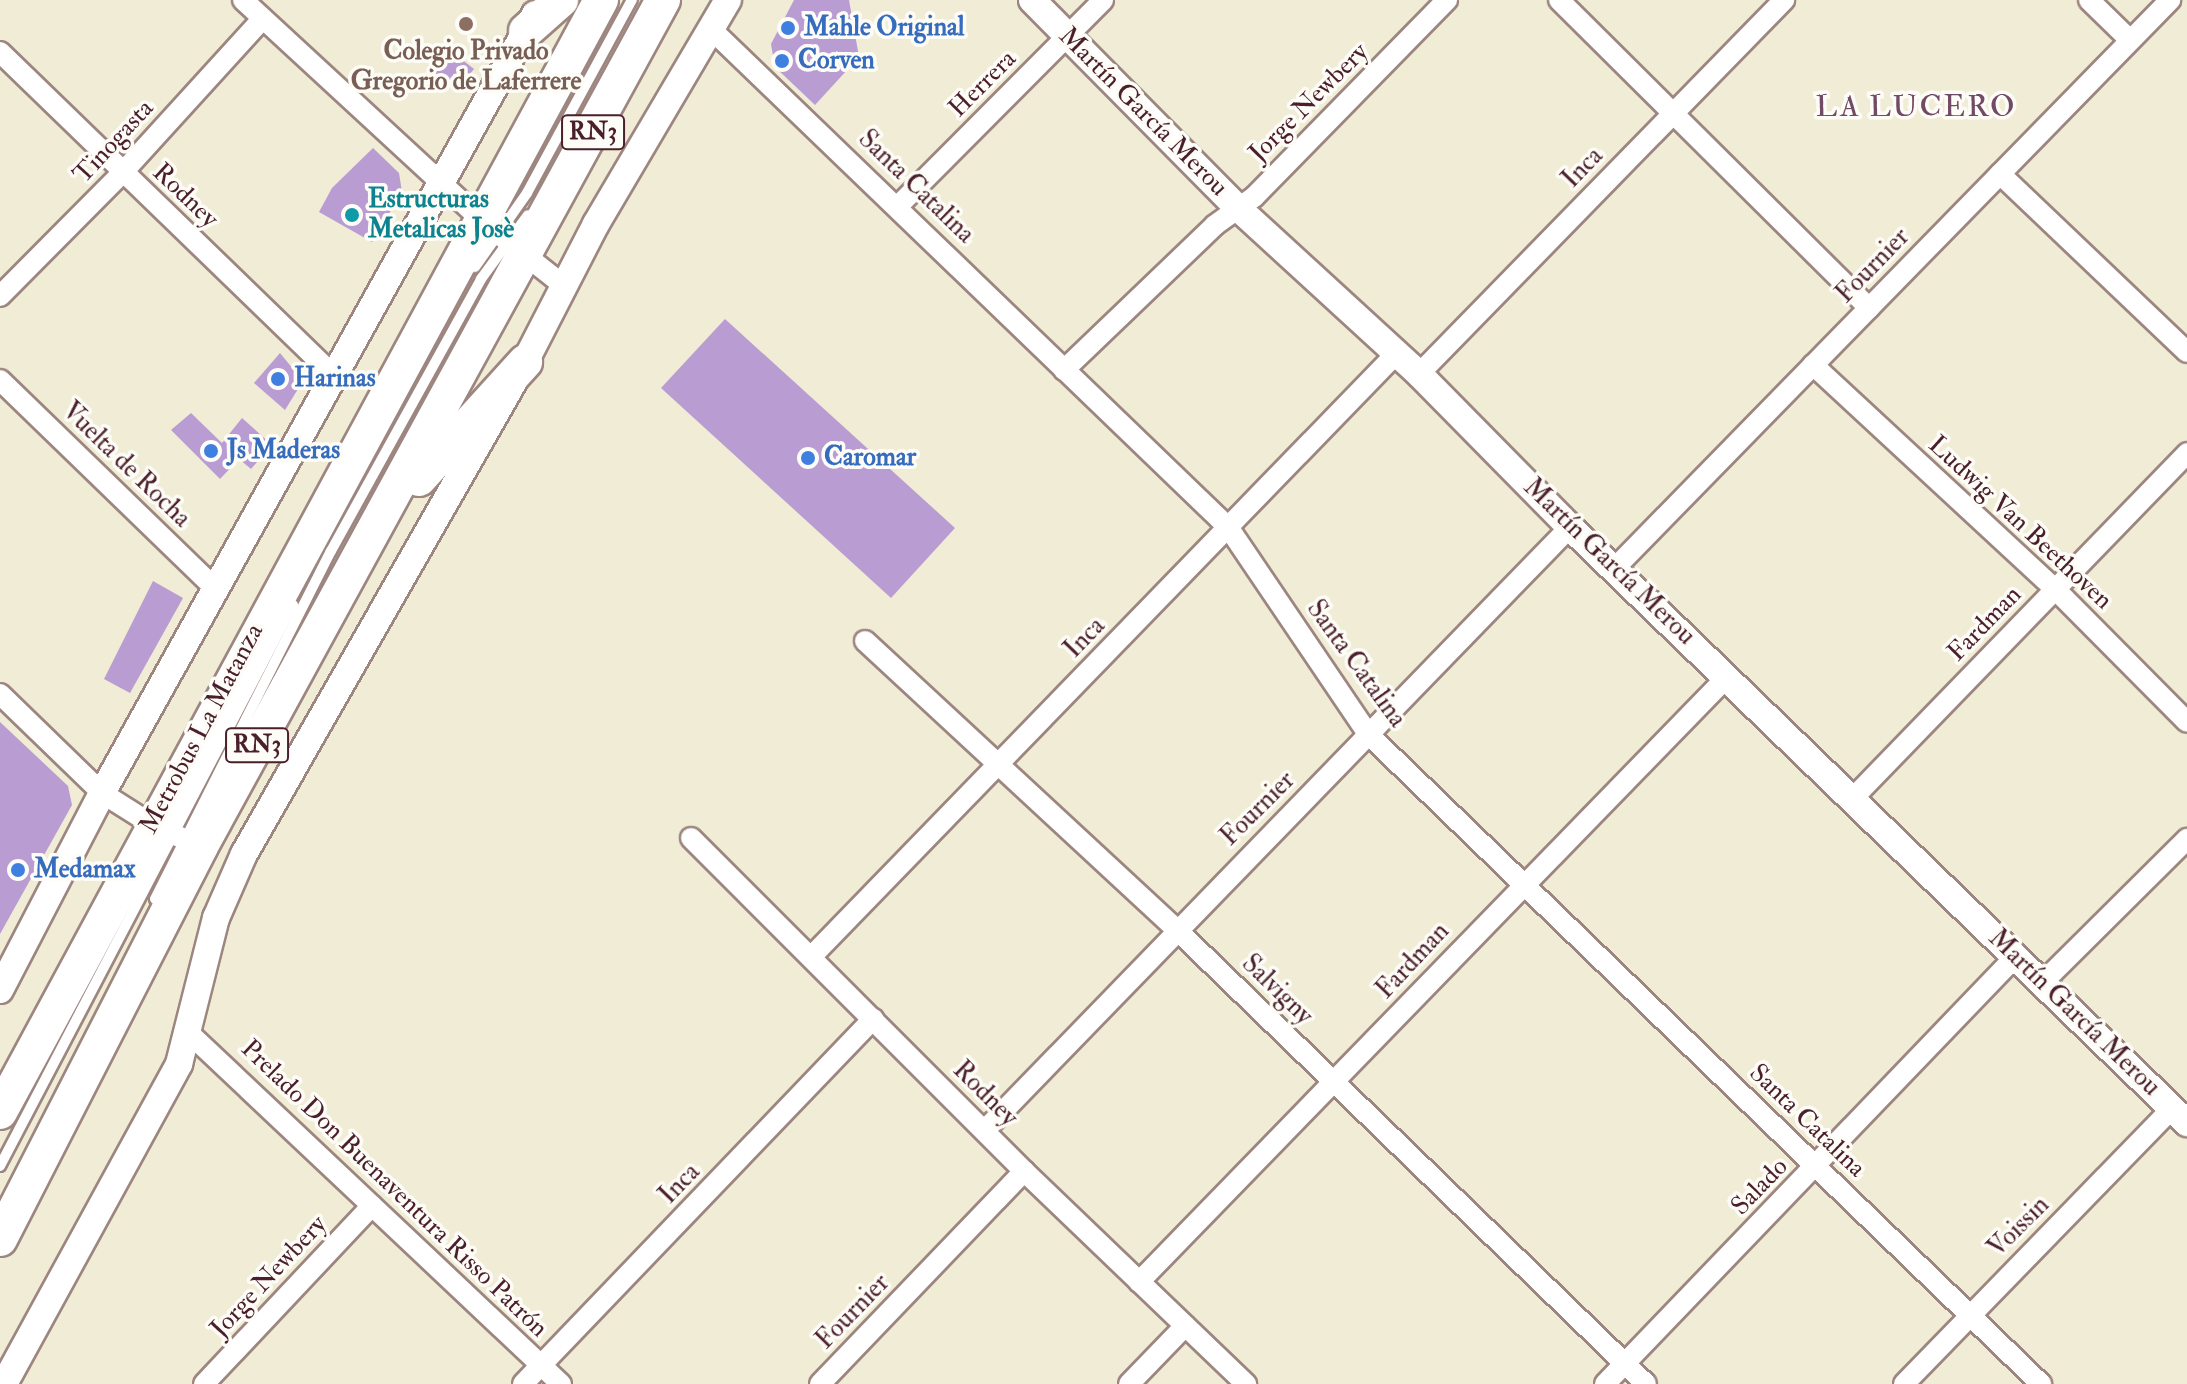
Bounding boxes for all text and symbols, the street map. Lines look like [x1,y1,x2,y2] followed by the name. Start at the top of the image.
[804,12,964,44] place label: Mahle Original
[457,15,475,33] marker: Colegio Privado Gregorio de Laferrere
[779,19,797,37] marker: Mahle Original
[1052,21,1234,203] street label: Martín García Merou
[351,36,581,98] place label: Colegio Privado Gregorio de Laferrere
[1243,37,1375,169] street label: Jorge Newbery
[943,44,1023,124] street label: Herrera
[798,45,875,77] place label: Corven
[773,52,791,70] marker: Corven
[1816,89,2016,125] district label: LA LUCERO
[67,94,161,190] street label: Tinogasta
[561,112,625,152] road number: RN3
[851,124,981,250] street label: Santa Catalina
[1556,141,1610,195] street label: Inca
[146,157,224,235] street label: Rodney
[368,184,514,246] place label: Estructuras Metalicas Josè
[343,206,361,224] marker: Estructuras Metalicas Josè
[1830,222,1916,310] street label: Fournier
[294,363,376,395] place label: Harinas
[269,370,287,388] marker: Harinas
[55,396,197,534] street label: Vuelta de Rocha
[1921,430,2119,616] street label: Ludwig Van Beethoven
[227,435,340,467] place label: Js Maderas
[202,442,220,460] marker: Js Maderas
[824,442,916,474] place label: Caromar
[799,449,817,467] marker: Caromar
[1517,472,1701,652] street label: Martín García Merou
[1942,580,2028,668] street label: Fardman
[1299,594,1413,734] street label: Santa Catalina
[1058,611,1112,665] street label: Inca
[134,619,270,839] street label: Metrobus La Matanza
[225,725,289,765] road number: RN3
[1214,765,1302,853] street label: Fournier
[34,854,135,886] place label: Medamax
[9,861,27,879] marker: Medamax
[1370,916,1456,1006] street label: Fardman
[1982,923,2166,1103] street label: Martín García Merou
[1235,948,1319,1032] street label: Salvigny
[234,1034,554,1344] street label: Prelado Don Buenaventura Risso Patrón
[946,1055,1024,1133] street label: Rodney
[1742,1058,1872,1184] street label: Santa Catalina
[1725,1152,1795,1222] street label: Salado
[653,1157,707,1211] street label: Inca
[1982,1190,2056,1264] street label: Voissin
[205,1209,333,1345] street label: Jorge Newbery
[810,1268,896,1356] street label: Fournier

